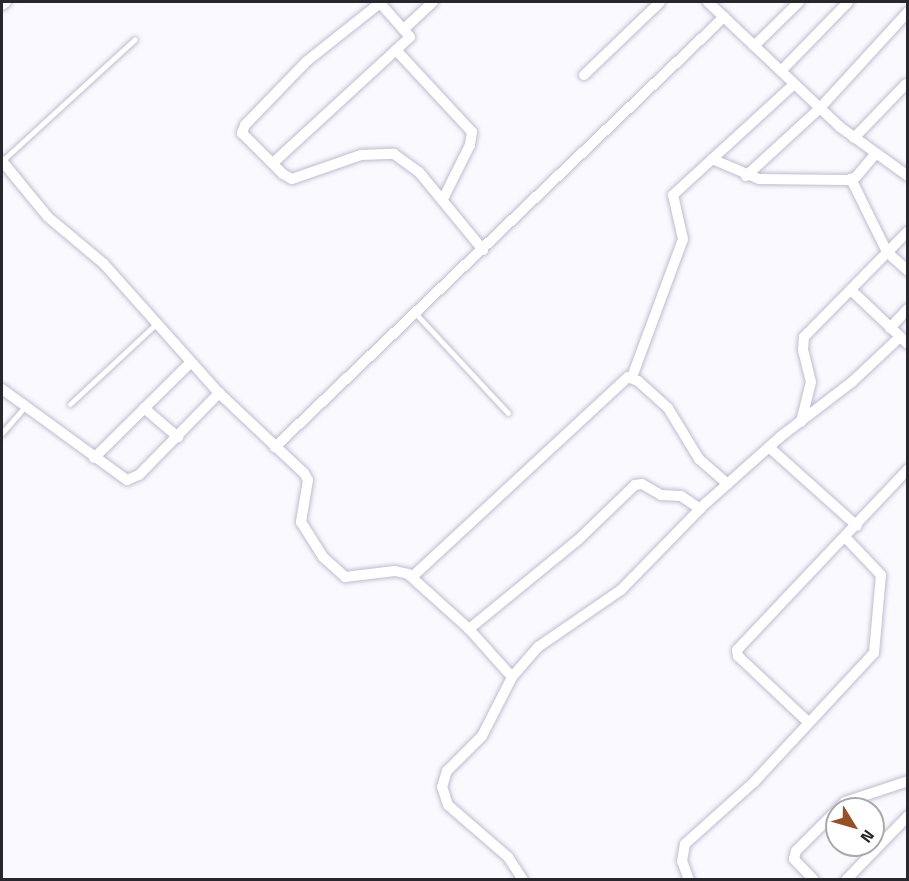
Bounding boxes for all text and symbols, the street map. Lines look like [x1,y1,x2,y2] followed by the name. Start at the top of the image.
[825,797,885,857] north arrow
[855,825,881,848] text: N

